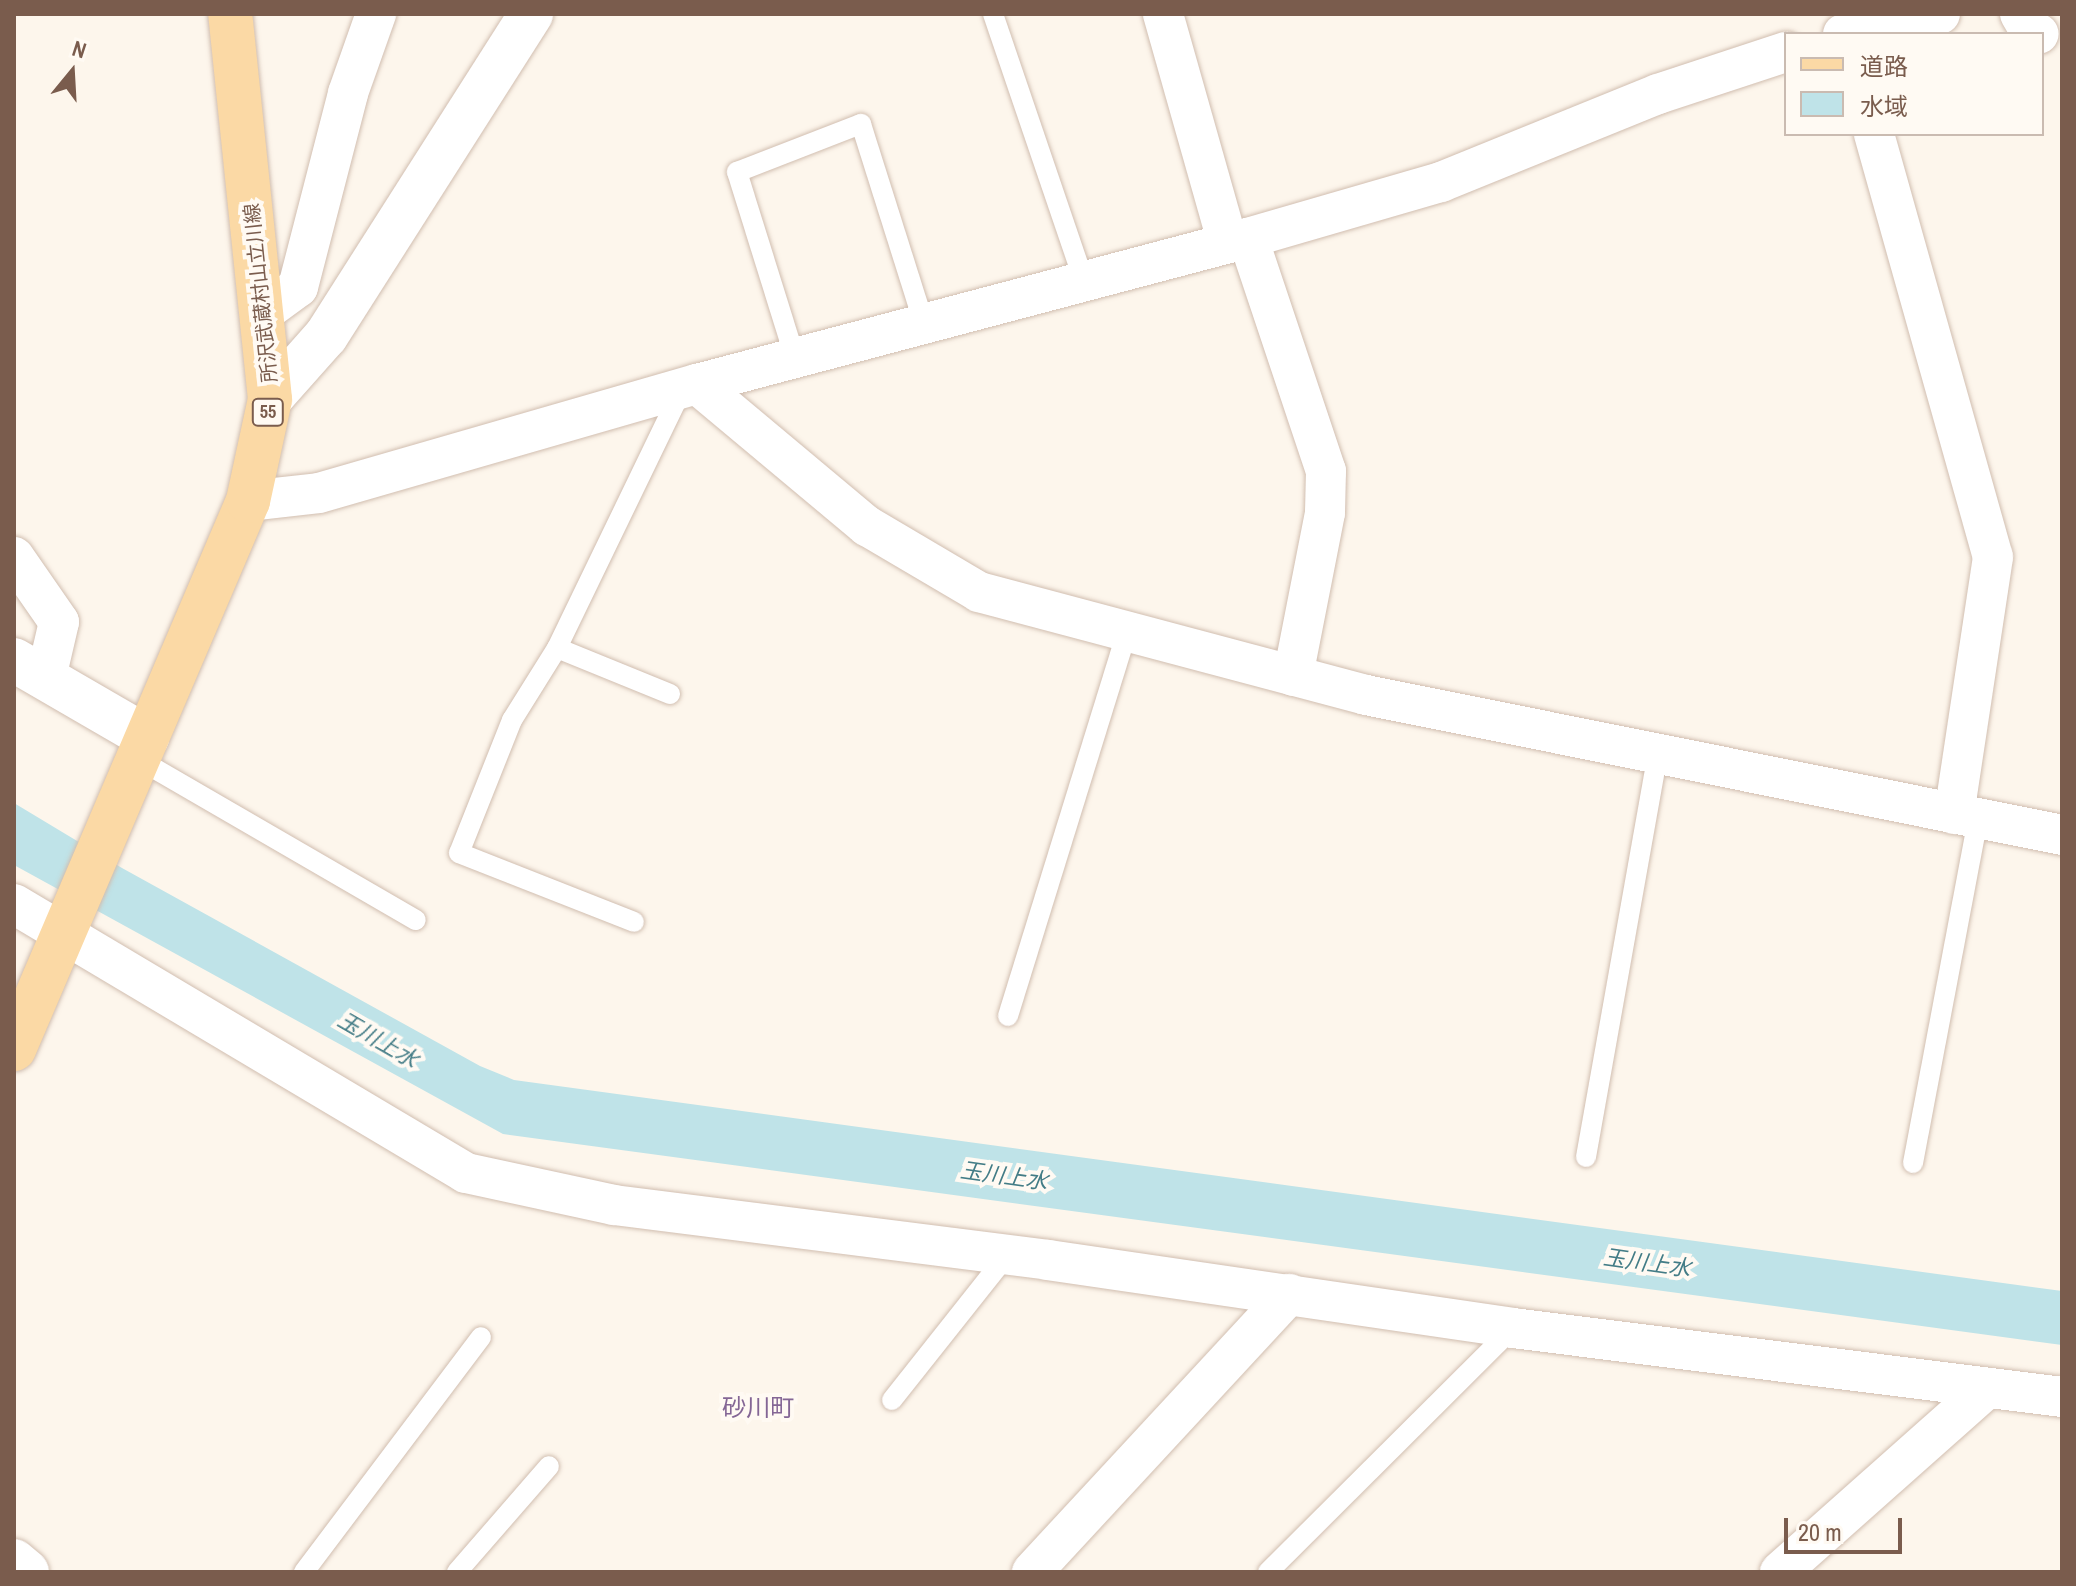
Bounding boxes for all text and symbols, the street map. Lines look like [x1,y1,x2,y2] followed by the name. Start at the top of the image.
[32,32,112,112] north arrow
[1784,32,2044,136] legend
[69,33,90,65] text: N
[1860,50,1908,82] text: 道路
[1860,90,1908,122] text: 水域
[239,202,281,384] street label: 所沢武蔵村山立川線
[250,398,286,426] road number: 55
[333,1007,423,1073] water label: 玉川上水
[959,1157,1049,1195] water label: 玉川上水
[1602,1244,1692,1282] water label: 玉川上水
[722,1394,794,1422] district label: 砂川町
[1788,1502,1906,1552] scale bar
[1798,1516,1842,1548] text: 20 m

